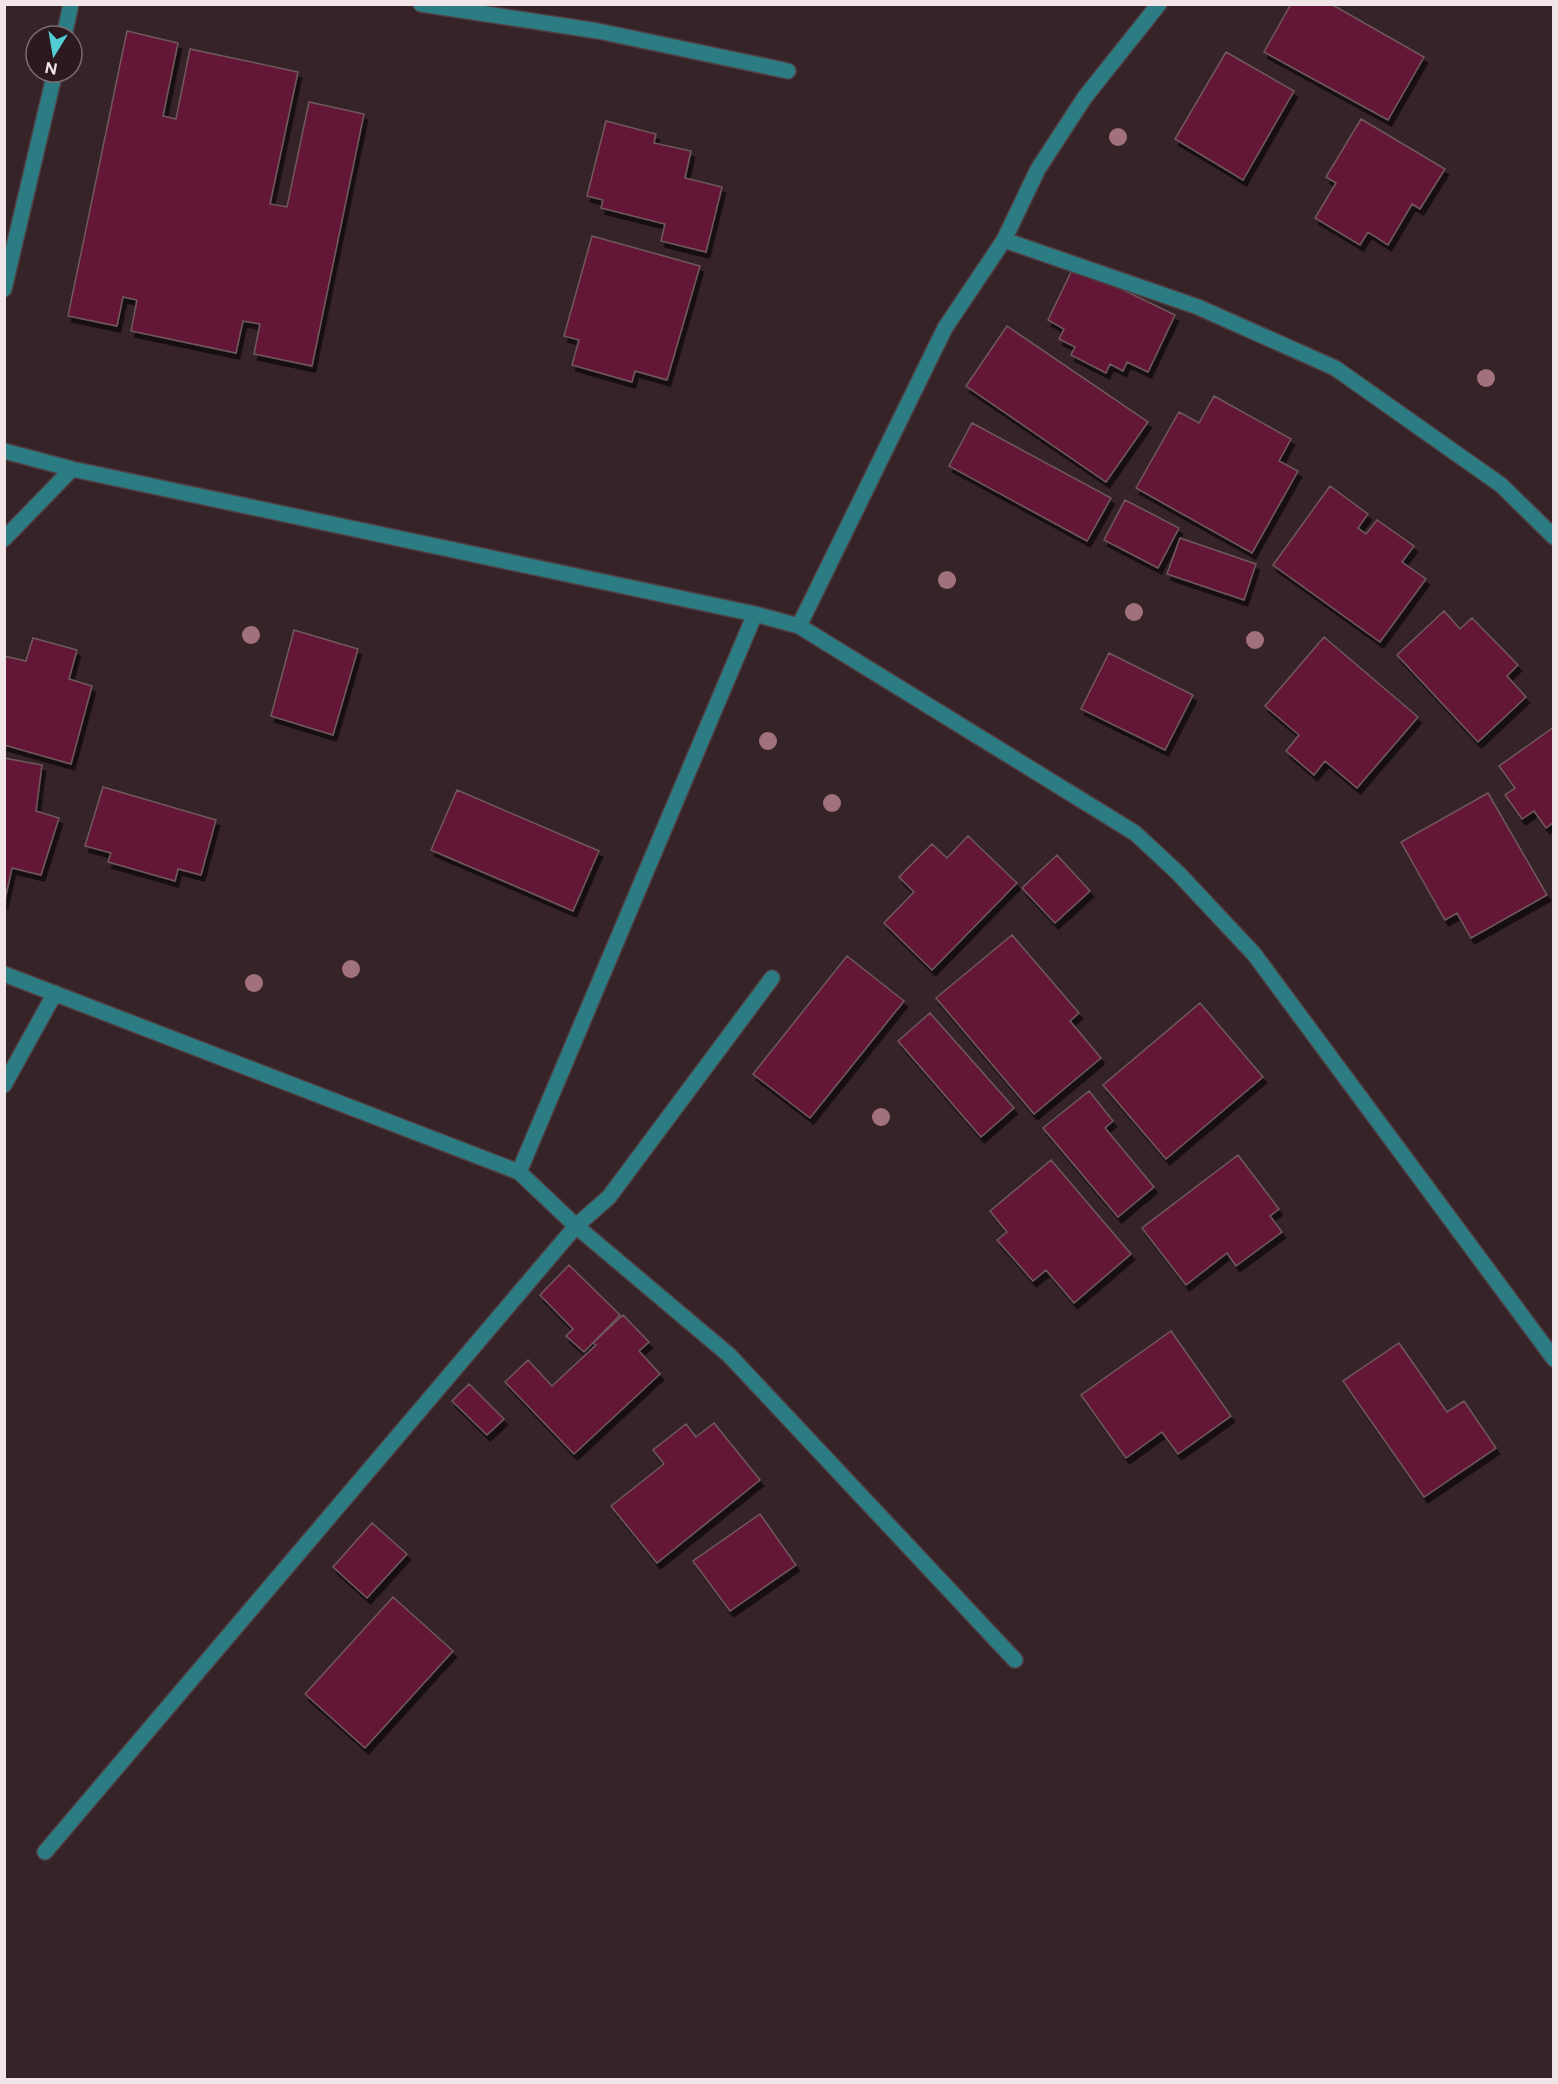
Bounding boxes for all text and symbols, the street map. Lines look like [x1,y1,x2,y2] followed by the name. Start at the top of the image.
[24,24,84,84] north arrow
[43,58,59,79] text: N

